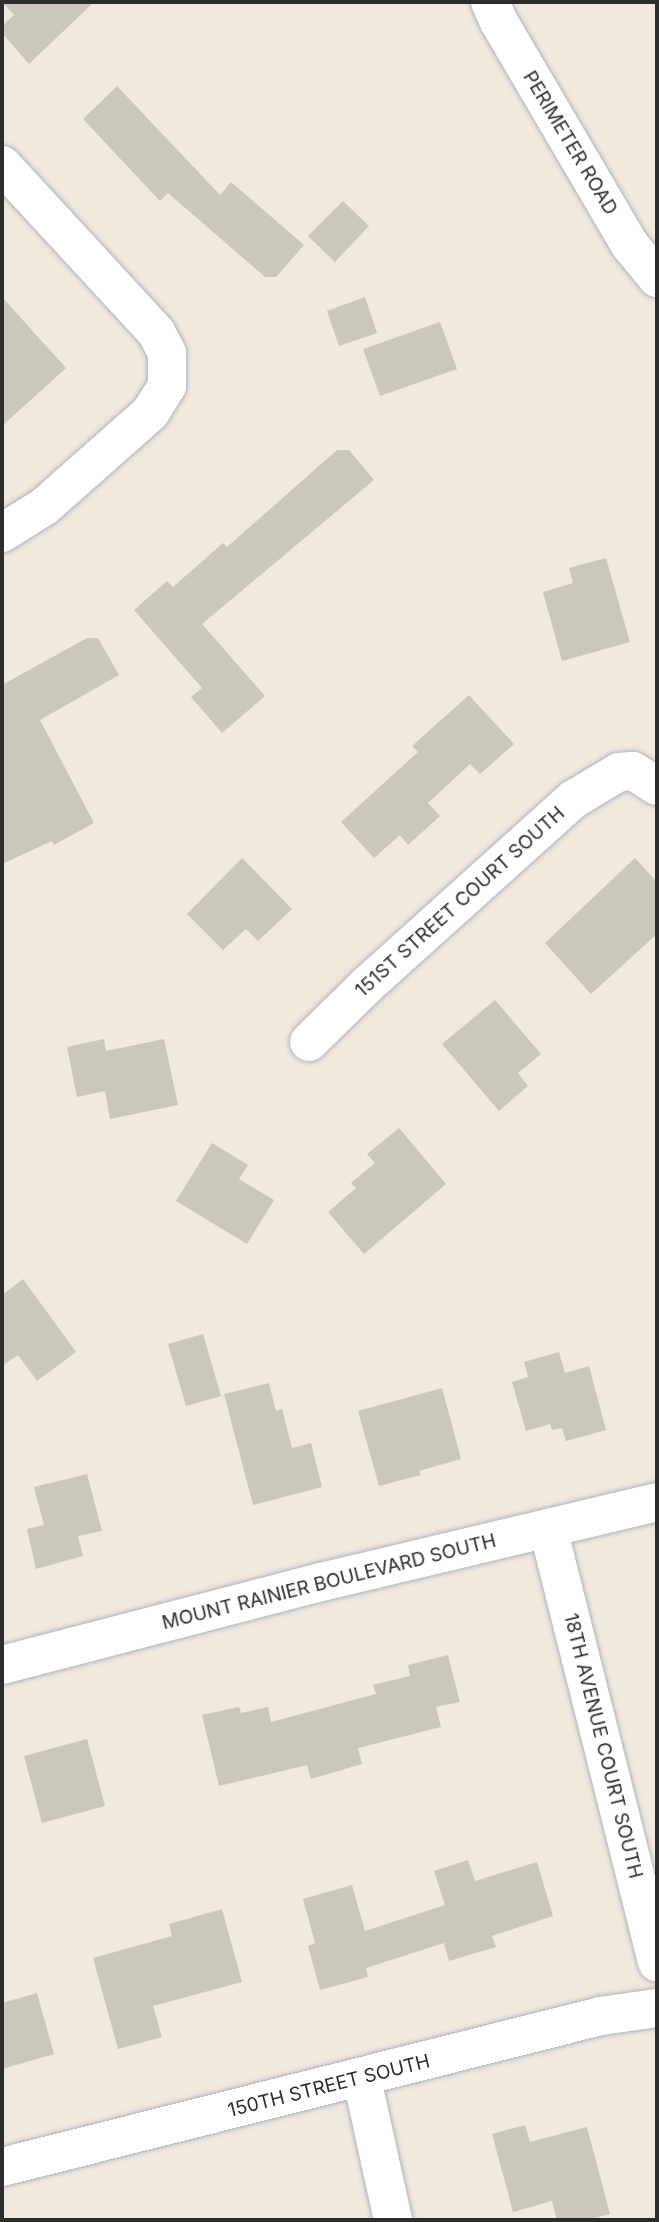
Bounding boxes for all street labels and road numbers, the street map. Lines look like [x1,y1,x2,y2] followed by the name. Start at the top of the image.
[518,67,622,219] street label: PERIMETER ROAD
[351,802,569,1002] street label: 151ST STREET COURT SOUTH
[160,1529,498,1635] street label: MOUNT RAINIER BOULEVARD SOUTH
[559,1611,647,1881] street label: 18TH AVENUE COURT SOUTH
[226,2050,432,2122] street label: 150TH STREET SOUTH

